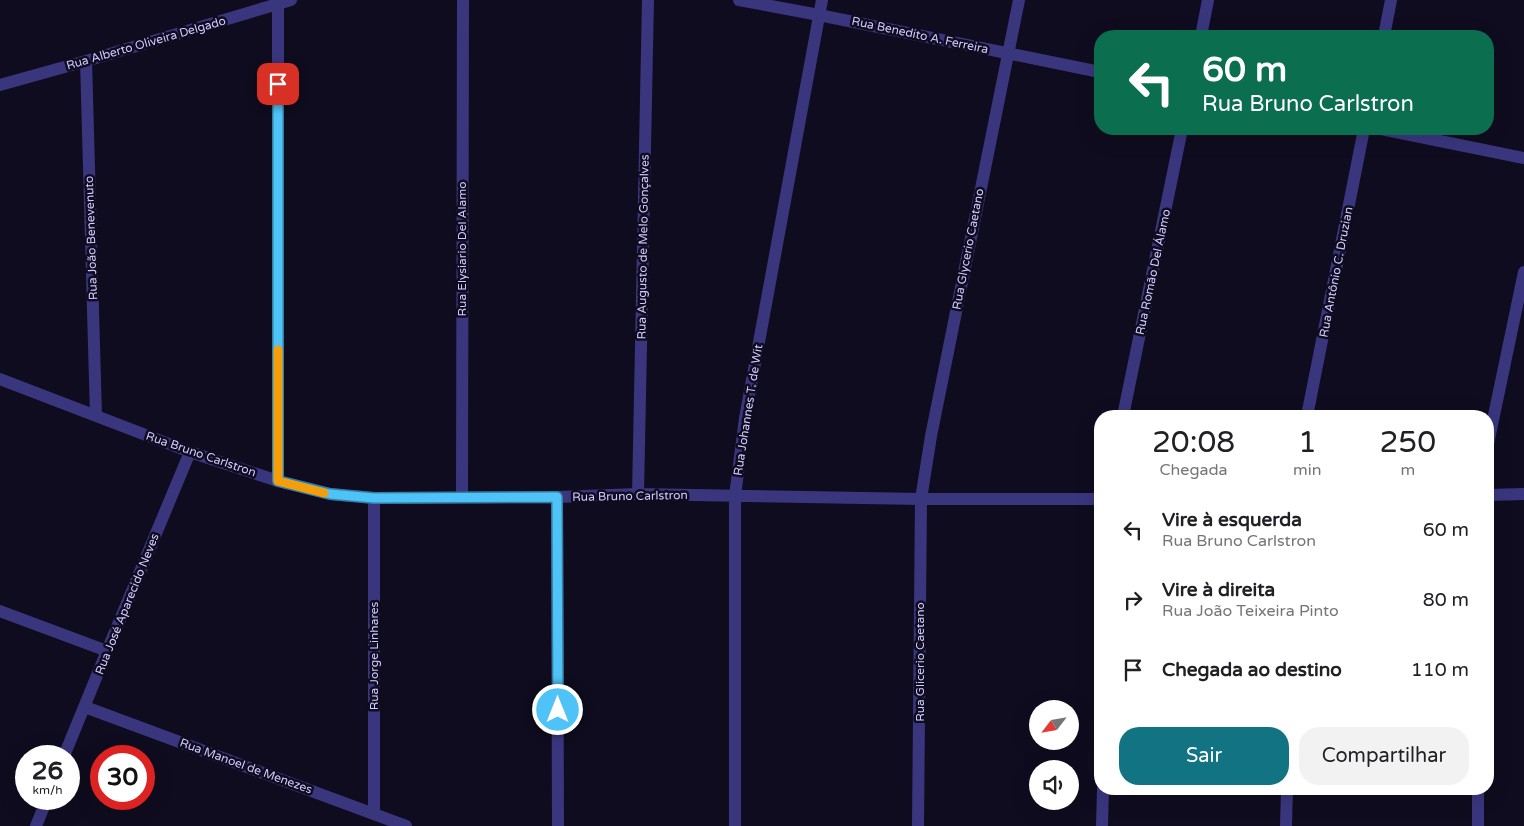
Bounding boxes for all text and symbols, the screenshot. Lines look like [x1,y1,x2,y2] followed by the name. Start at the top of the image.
[65,13,227,73] street label: Rua Alberto Oliveira Delgado
[850,14,990,56] street label: Rua Benedito A. Ferreira
[1202,49,1287,91] text: 60 m
[1119,50,1184,115] icon: left
[257,63,299,105] pin
[264,70,292,98] icon: arrive
[1202,91,1414,117] text: Rua Bruno Carlstron
[634,154,652,340] street label: Rua Augusto de Melo Gonçalves
[82,176,100,300] street label: Rua João Benevenuto
[455,182,469,316] street label: Rua Elysiario Del Alamo
[949,187,987,311] street label: Rua Glycerio Caetano
[1316,206,1356,338] street label: Rua Antônio C. Druzian
[1133,208,1173,336] street label: Rua Romão Del Álamo
[731,343,765,477] street label: Rua Johannes T. de Wit
[1152,424,1235,461] text: 20:08
[1298,424,1317,461] text: 1
[1380,424,1436,461] text: 250
[144,429,258,479] street label: Rua Bruno Carlstron
[1160,460,1228,480] text: Chegada
[1293,460,1322,480] text: min
[1400,460,1415,480] text: m
[572,488,688,504] street label: Rua Bruno Carlstron
[1162,509,1302,531] text: Vire à esquerda
[1119,516,1147,544] icon: left
[1423,519,1469,541] text: 60 m
[92,531,162,677] street label: Rua José Aparecido Neves
[1162,531,1316,551] text: Rua Bruno Carlstron
[1162,579,1275,601] text: Vire à direita
[1119,586,1147,614] icon: right
[1423,589,1469,611] text: 80 m
[367,601,381,710] street label: Rua Jorge Linhares
[1162,601,1339,621] text: Rua João Teixeira Pinto
[913,602,927,722] street label: Rua Glicerio Caetano
[1119,656,1147,684] icon: arrive
[1162,659,1342,681] text: Chegada ao destino
[1411,659,1469,681] text: 110 m
[531,683,583,735] position arrow
[1029,700,1079,750] north arrow
[1029,700,1079,810] map controls
[1119,727,1289,785] button: Sair
[1299,727,1469,785] button: Compartilhar
[178,735,314,797] street label: Rua Manoel de Menezes
[90,745,155,810] speed limit sign: 30
[32,756,63,786] text: 26
[1029,760,1079,810] button: sound
[32,783,63,797] text: km/h

